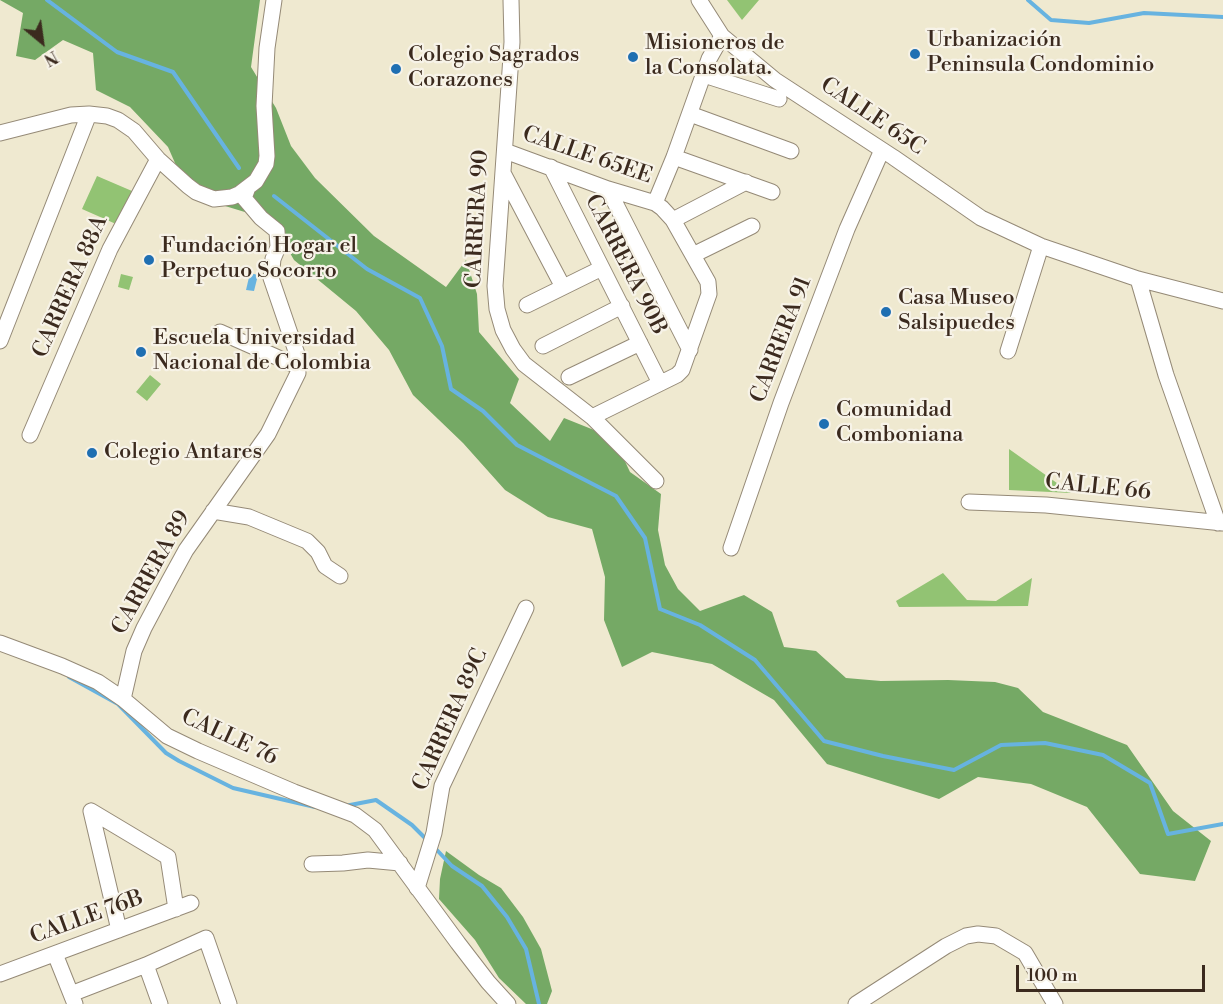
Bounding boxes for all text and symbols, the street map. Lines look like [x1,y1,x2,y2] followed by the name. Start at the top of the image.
[12,12,72,72] north arrow
[927,28,1154,80] place label: Urbanización Peninsula Condominio
[645,31,785,82] place label: Misioneros de la Consolata.
[408,43,579,94] place label: Colegio Sagrados Corazones
[40,46,61,70] text: N
[908,47,922,61] marker: Urbanización Peninsula Condominio
[626,50,640,64] marker: Misioneros de la Consolata.
[389,62,403,76] marker: Colegio Sagrados Corazones
[815,72,929,162] street label: CALLE 65C
[519,121,655,191] street label: CALLE 65EE
[461,149,495,289] street label: CARRERA 90
[578,190,672,340] street label: CARRERA 90B
[28,212,114,362] street label: CARRERA 88A
[161,234,357,286] place label: Fundación Hogar el Perpetuo Socorro
[142,253,156,267] marker: Fundación Hogar el Perpetuo Socorro
[746,273,818,407] street label: CARRERA 91
[898,286,1015,338] place label: Casa Museo Salsipuedes
[879,305,893,319] marker: Casa Museo Salsipuedes
[153,326,371,378] place label: Escuela Universidad Nacional de Colombia
[134,345,148,359] marker: Escuela Universidad Nacional de Colombia
[836,398,963,450] place label: Comunidad Comboniana
[817,417,831,431] marker: Comunidad Comboniana
[104,440,262,466] place label: Colegio Antares
[85,446,99,460] marker: Colegio Antares
[1044,469,1152,507] street label: CALLE 66
[107,506,197,640] street label: CARRERA 89
[408,645,494,795] street label: CARRERA 89C
[177,704,281,772] street label: CALLE 76
[27,885,147,951] street label: CALLE 76B
[1019,953,1208,991] scale bar
[1027,964,1078,987] text: 100 m

